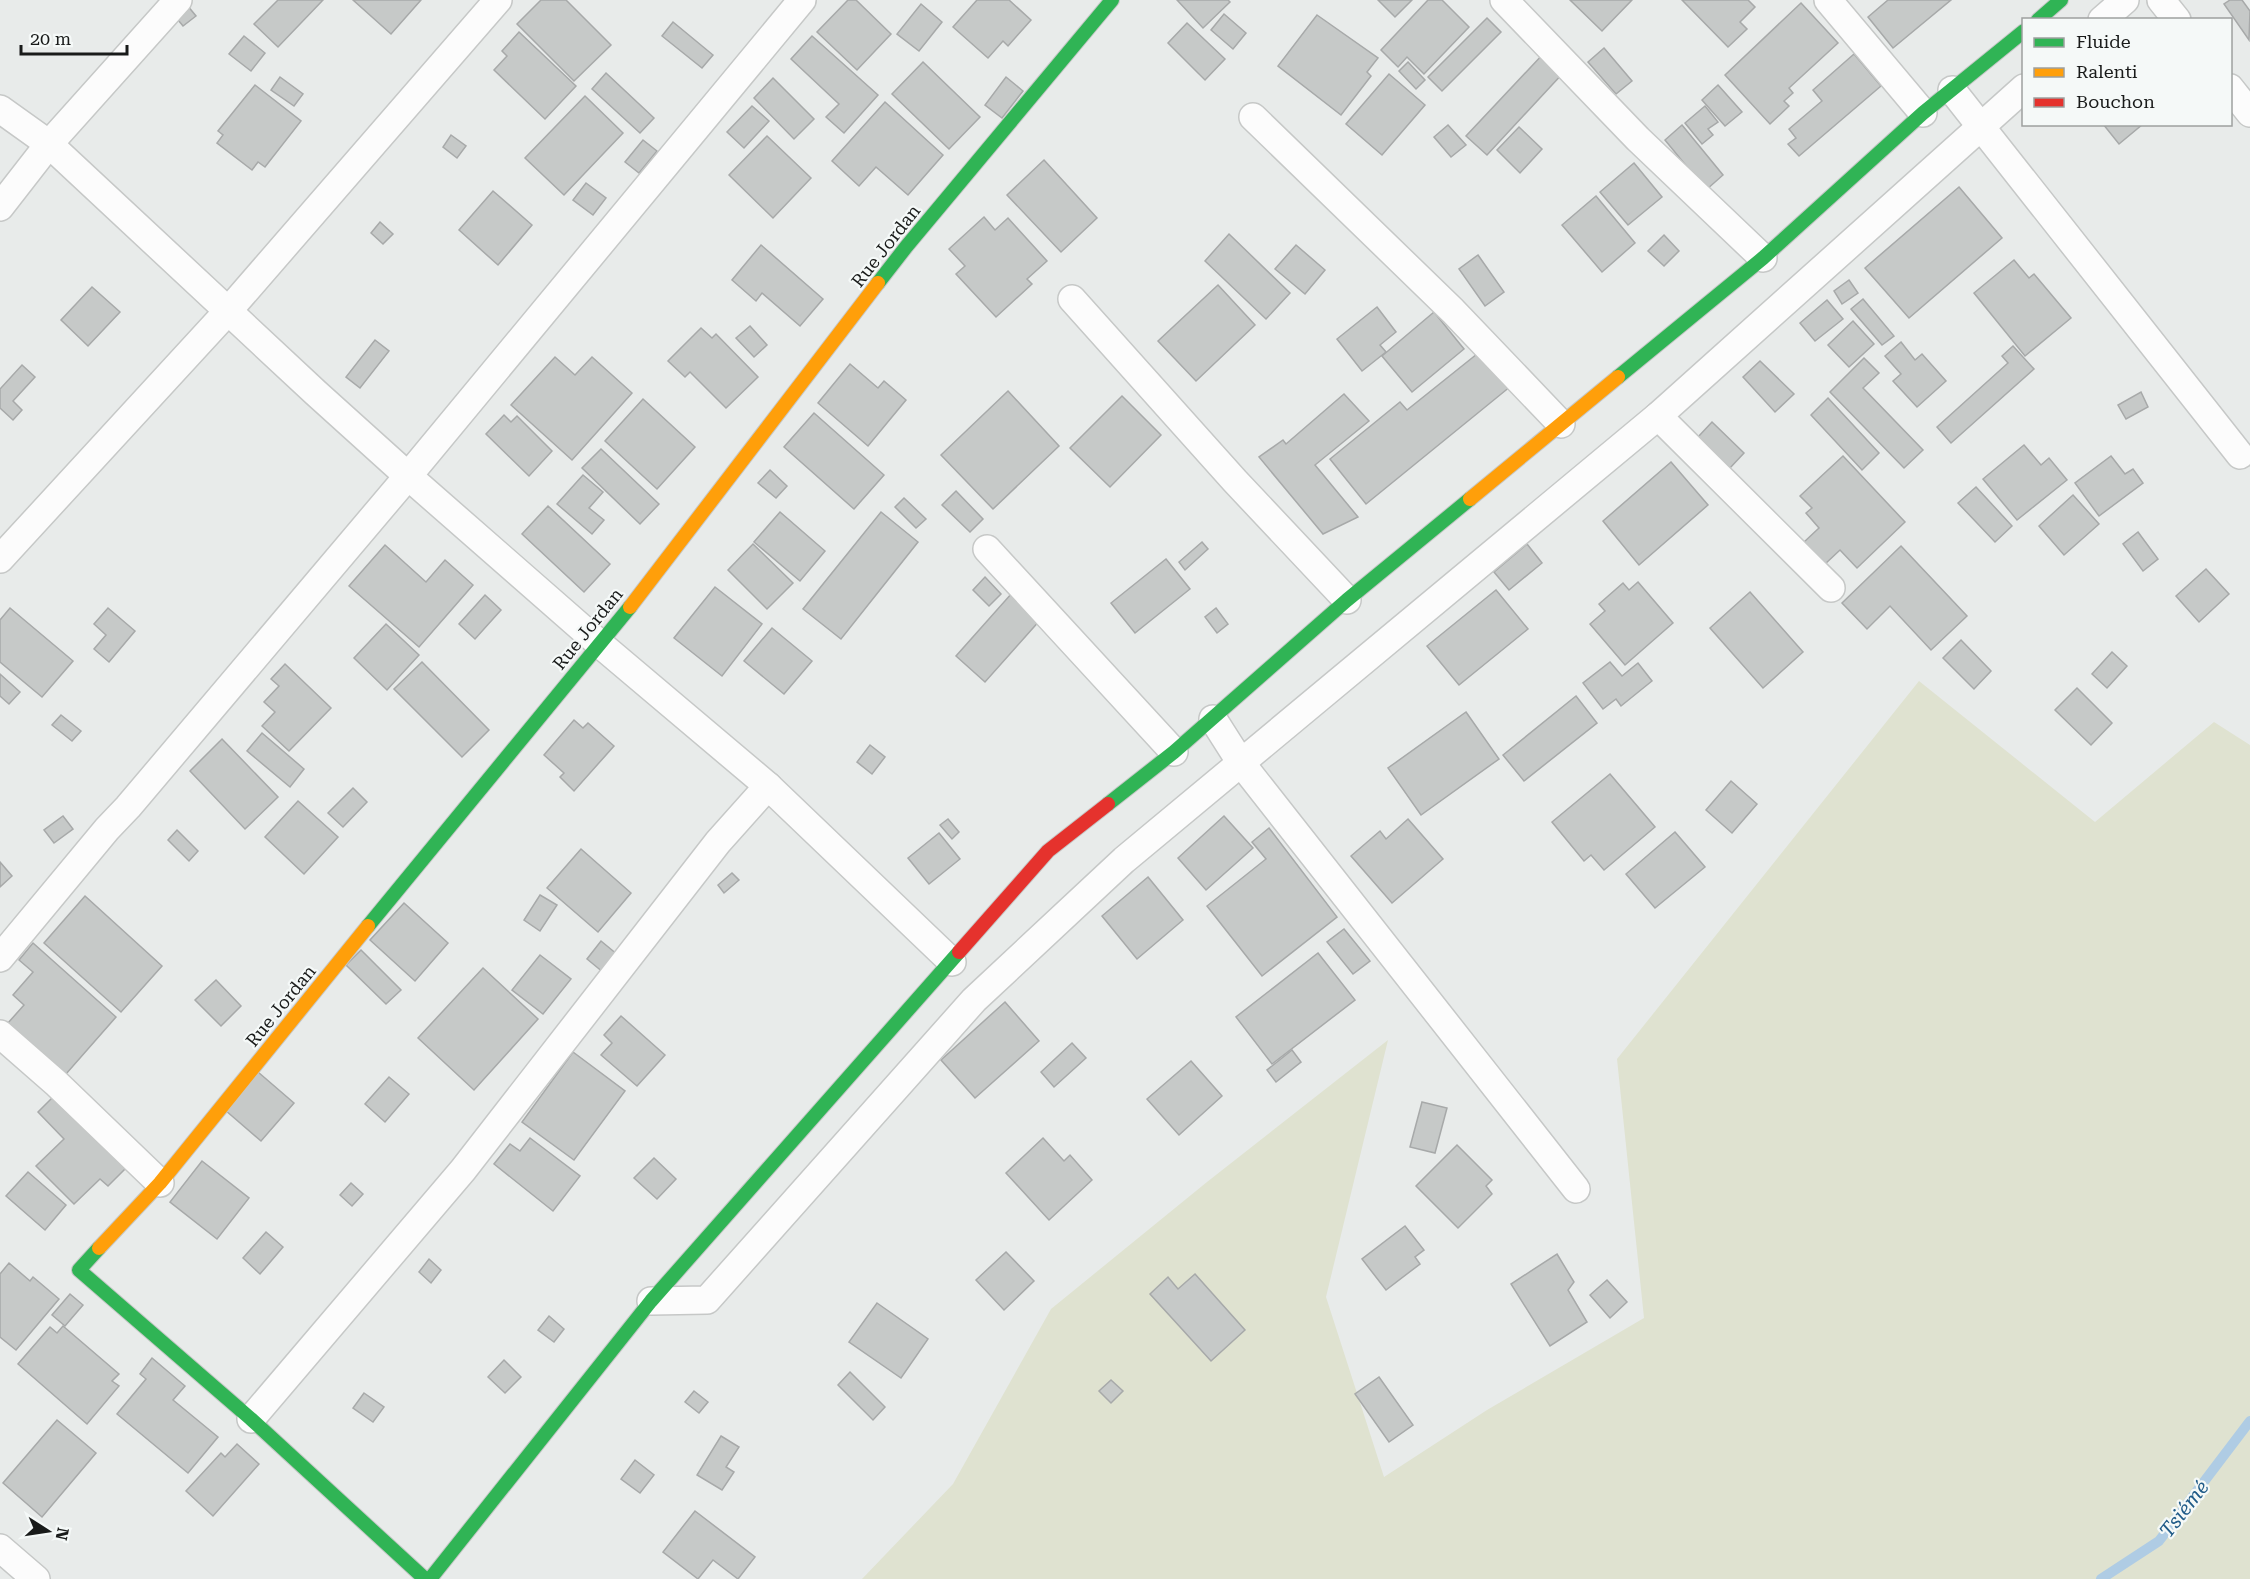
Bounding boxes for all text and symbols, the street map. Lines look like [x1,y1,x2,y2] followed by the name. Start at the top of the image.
[21,18,128,56] scale bar
[2022,18,2232,126] legend
[30,28,71,49] text: 20 m
[2076,31,2131,52] text: Fluide
[2076,61,2138,82] text: Ralenti
[2076,91,2155,112] text: Bouchon
[847,200,925,291] street label: Rue Jordan
[548,583,627,674] street label: Rue Jordan
[241,960,320,1051] street label: Rue Jordan
[2154,1476,2214,1542] water label: Tsiémé
[18,1501,78,1561] north arrow
[52,1526,73,1542] text: N

